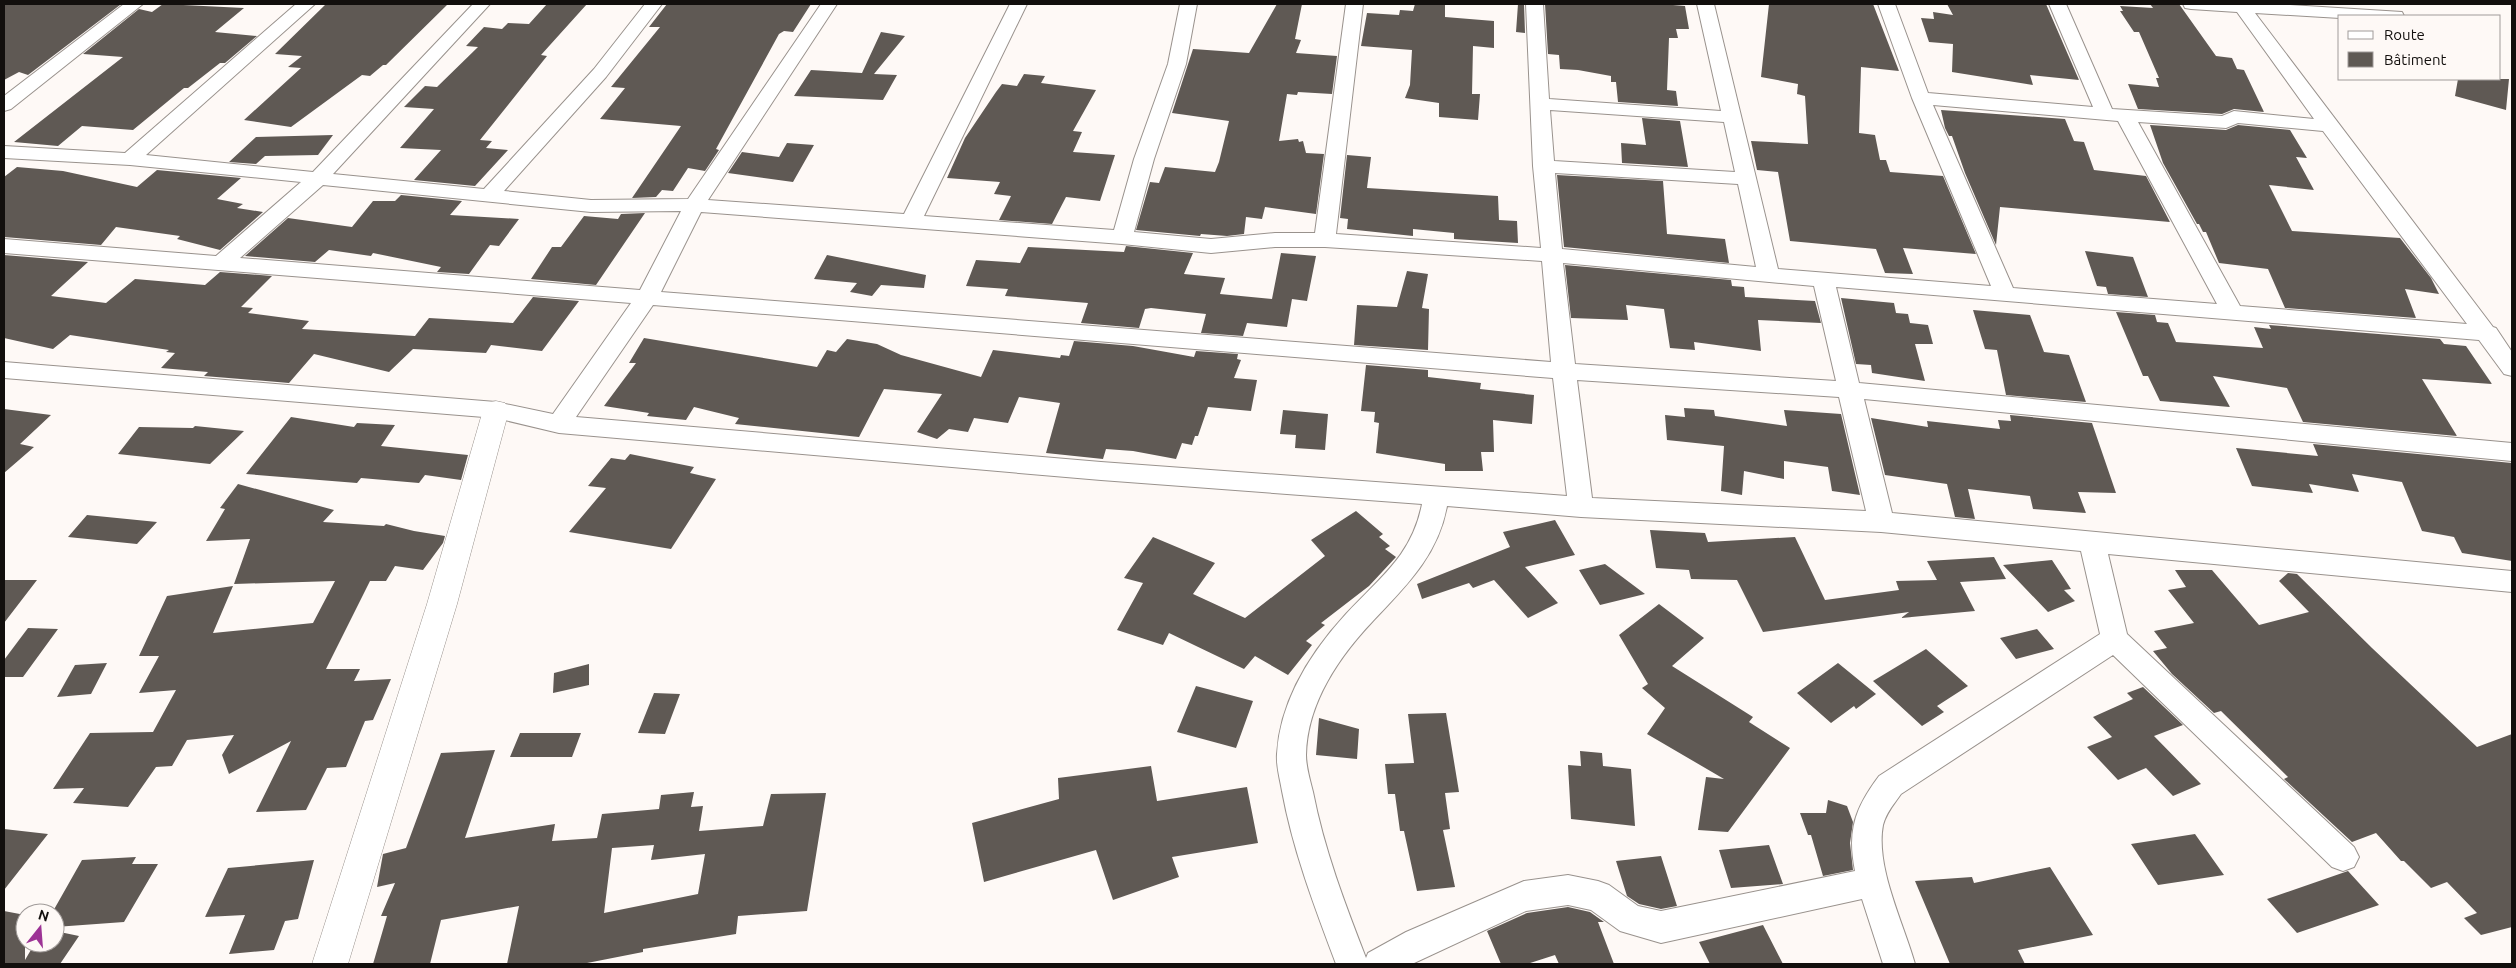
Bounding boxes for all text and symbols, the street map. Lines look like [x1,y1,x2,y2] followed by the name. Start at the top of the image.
[2338,15,2501,80] legend
[2384,26,2425,43] text: Route
[2384,51,2447,68] text: Bâtiment
[15,903,65,953] north arrow
[36,906,51,925] text: N

